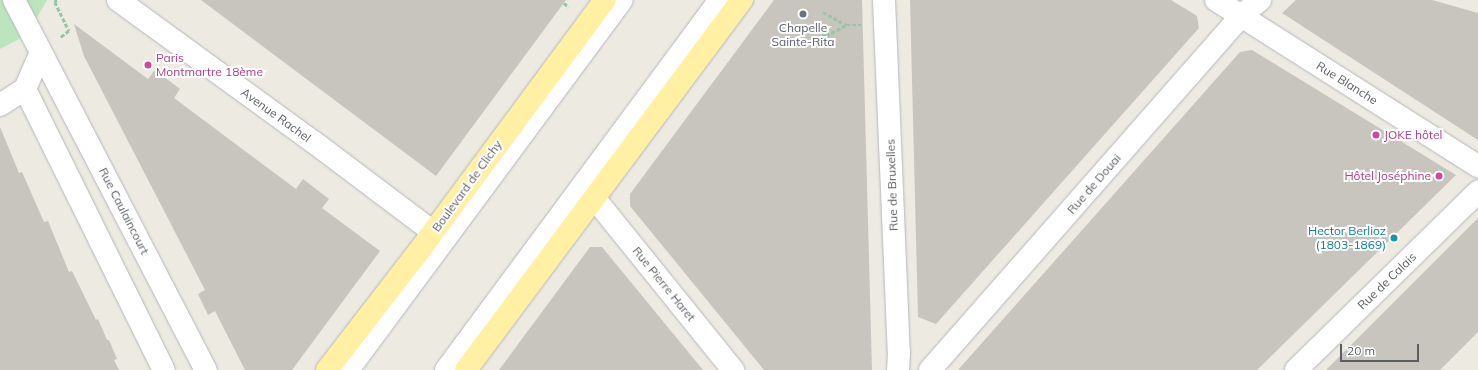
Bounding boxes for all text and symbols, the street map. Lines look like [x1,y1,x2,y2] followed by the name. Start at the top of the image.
[798,9,808,19] marker: Chapelle Sainte-Rita
[771,21,835,49] place label: Chapelle Sainte-Rita
[156,51,263,79] place label: Paris Montmartre 18ème
[1314,58,1380,108] street label: Rue Blanche
[143,60,153,70] marker: Paris Montmartre 18ème
[238,85,314,145] street label: Avenue Rachel
[1384,128,1442,142] place label: JOKE hôtel
[1371,130,1381,140] marker: JOKE hôtel
[429,138,505,234] street label: Boulevard de Clichy
[883,139,901,231] street label: Rue de Bruxelles
[1064,151,1124,217] street label: Rue de Douai
[96,165,152,257] street label: Rue Caulaincourt
[1344,169,1431,183] place label: Hôtel Joséphine
[1434,171,1444,181] marker: Hôtel Joséphine
[1308,224,1386,252] place label: Hector Berlioz (1803-1869)
[1389,233,1399,243] marker: Hector Berlioz (1803-1869)
[630,244,698,324] street label: Rue Pierre Haret
[1355,249,1419,313] street label: Rue de Calais
[1342,336,1421,362] scale bar
[1347,343,1375,358] text: 20 m

